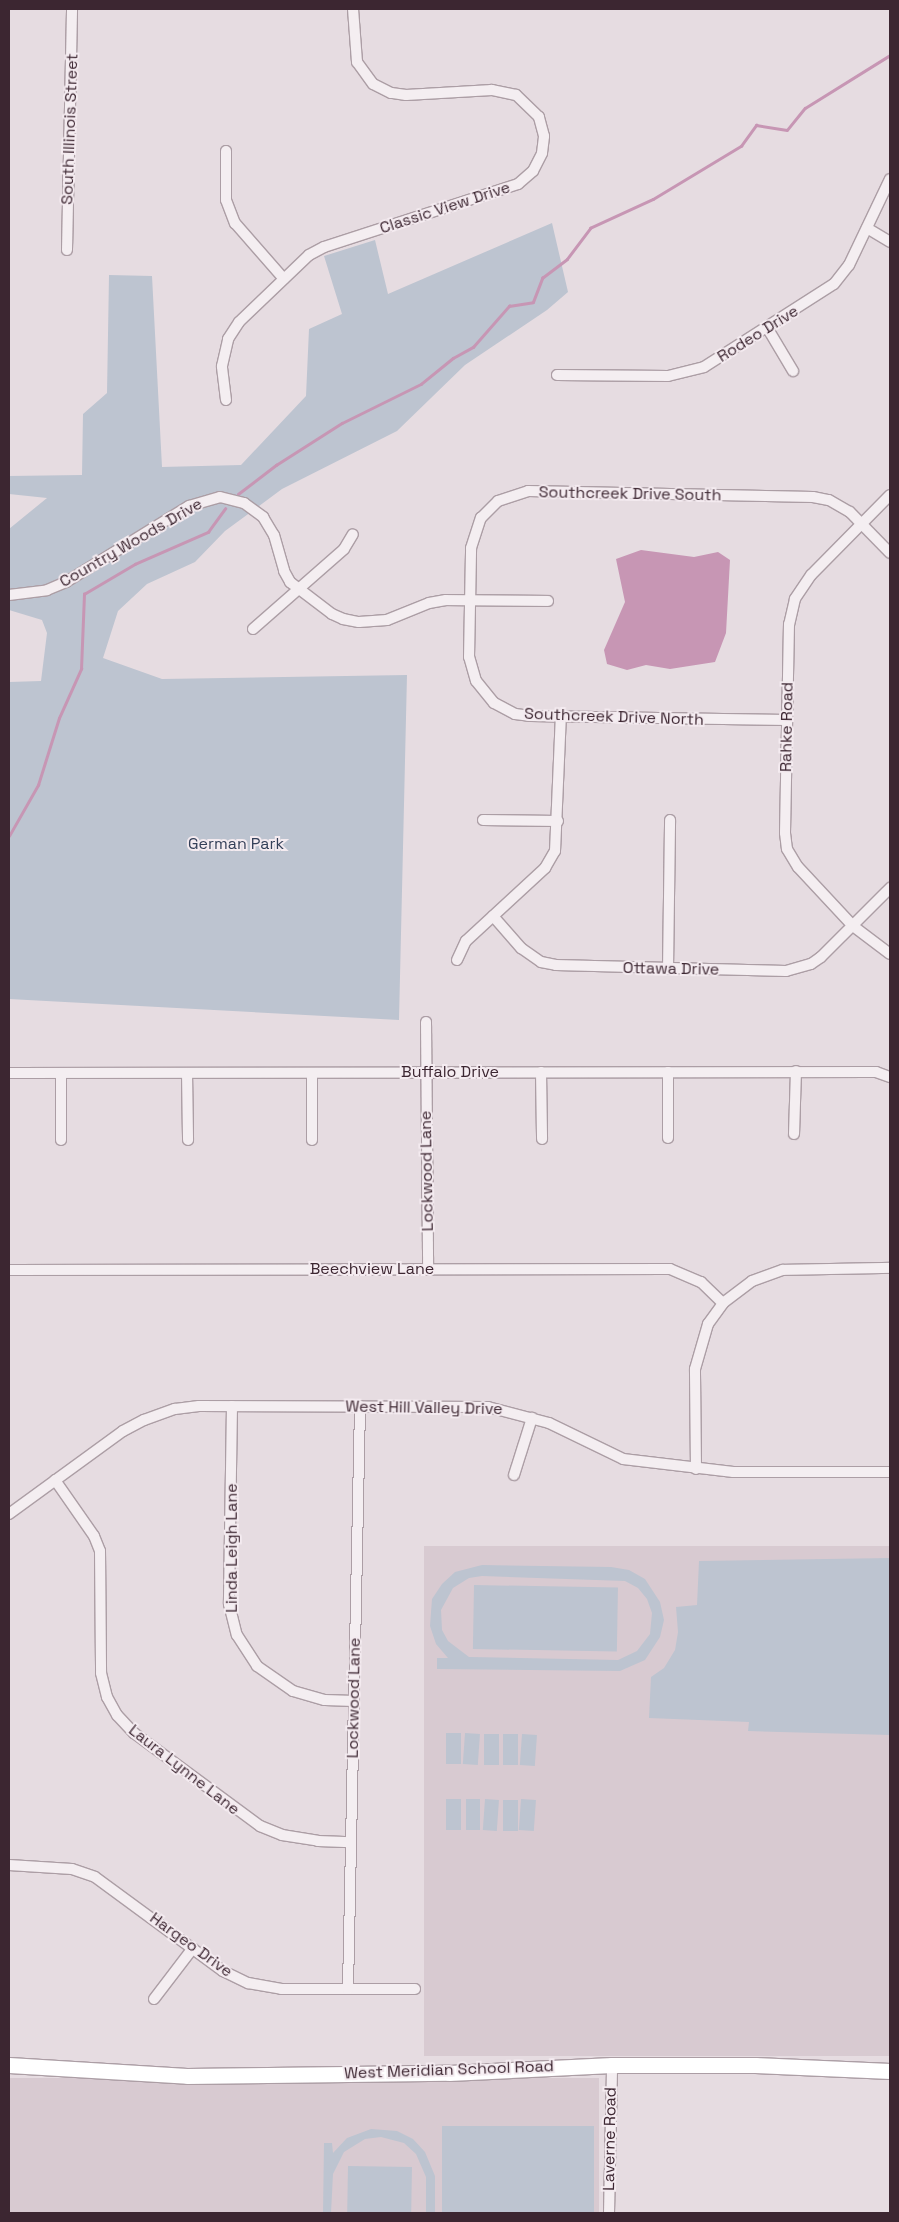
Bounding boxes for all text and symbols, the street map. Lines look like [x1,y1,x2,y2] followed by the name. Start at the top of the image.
[58,53,82,205] street label: South Illinois Street
[377,178,513,238] street label: Classic View Drive
[714,301,802,367] street label: Rodeo Drive
[538,483,722,505] street label: Southcreek Drive South
[56,494,206,592] street label: Country Woods Drive
[777,682,797,772] street label: Rahke Road
[524,704,704,730] street label: Southcreek Drive North
[188,834,284,854] park label: German Park
[623,959,719,979] street label: Ottawa Drive
[401,1062,499,1082] street label: Buffalo Drive
[416,1110,438,1232] street label: Lockwood Lane
[310,1259,434,1279] street label: Beechview Lane
[345,1397,503,1419] street label: West Hill Valley Drive
[222,1483,242,1613] street label: Linda Leigh Lane
[343,1637,365,1759] street label: Lockwood Lane
[125,1721,243,1819] street label: Laura Lynne Lane
[146,1909,236,1981] street label: Hargeo Drive
[344,2057,554,2083] street label: West Meridian School Road
[599,2087,621,2191] street label: Laverne Road

